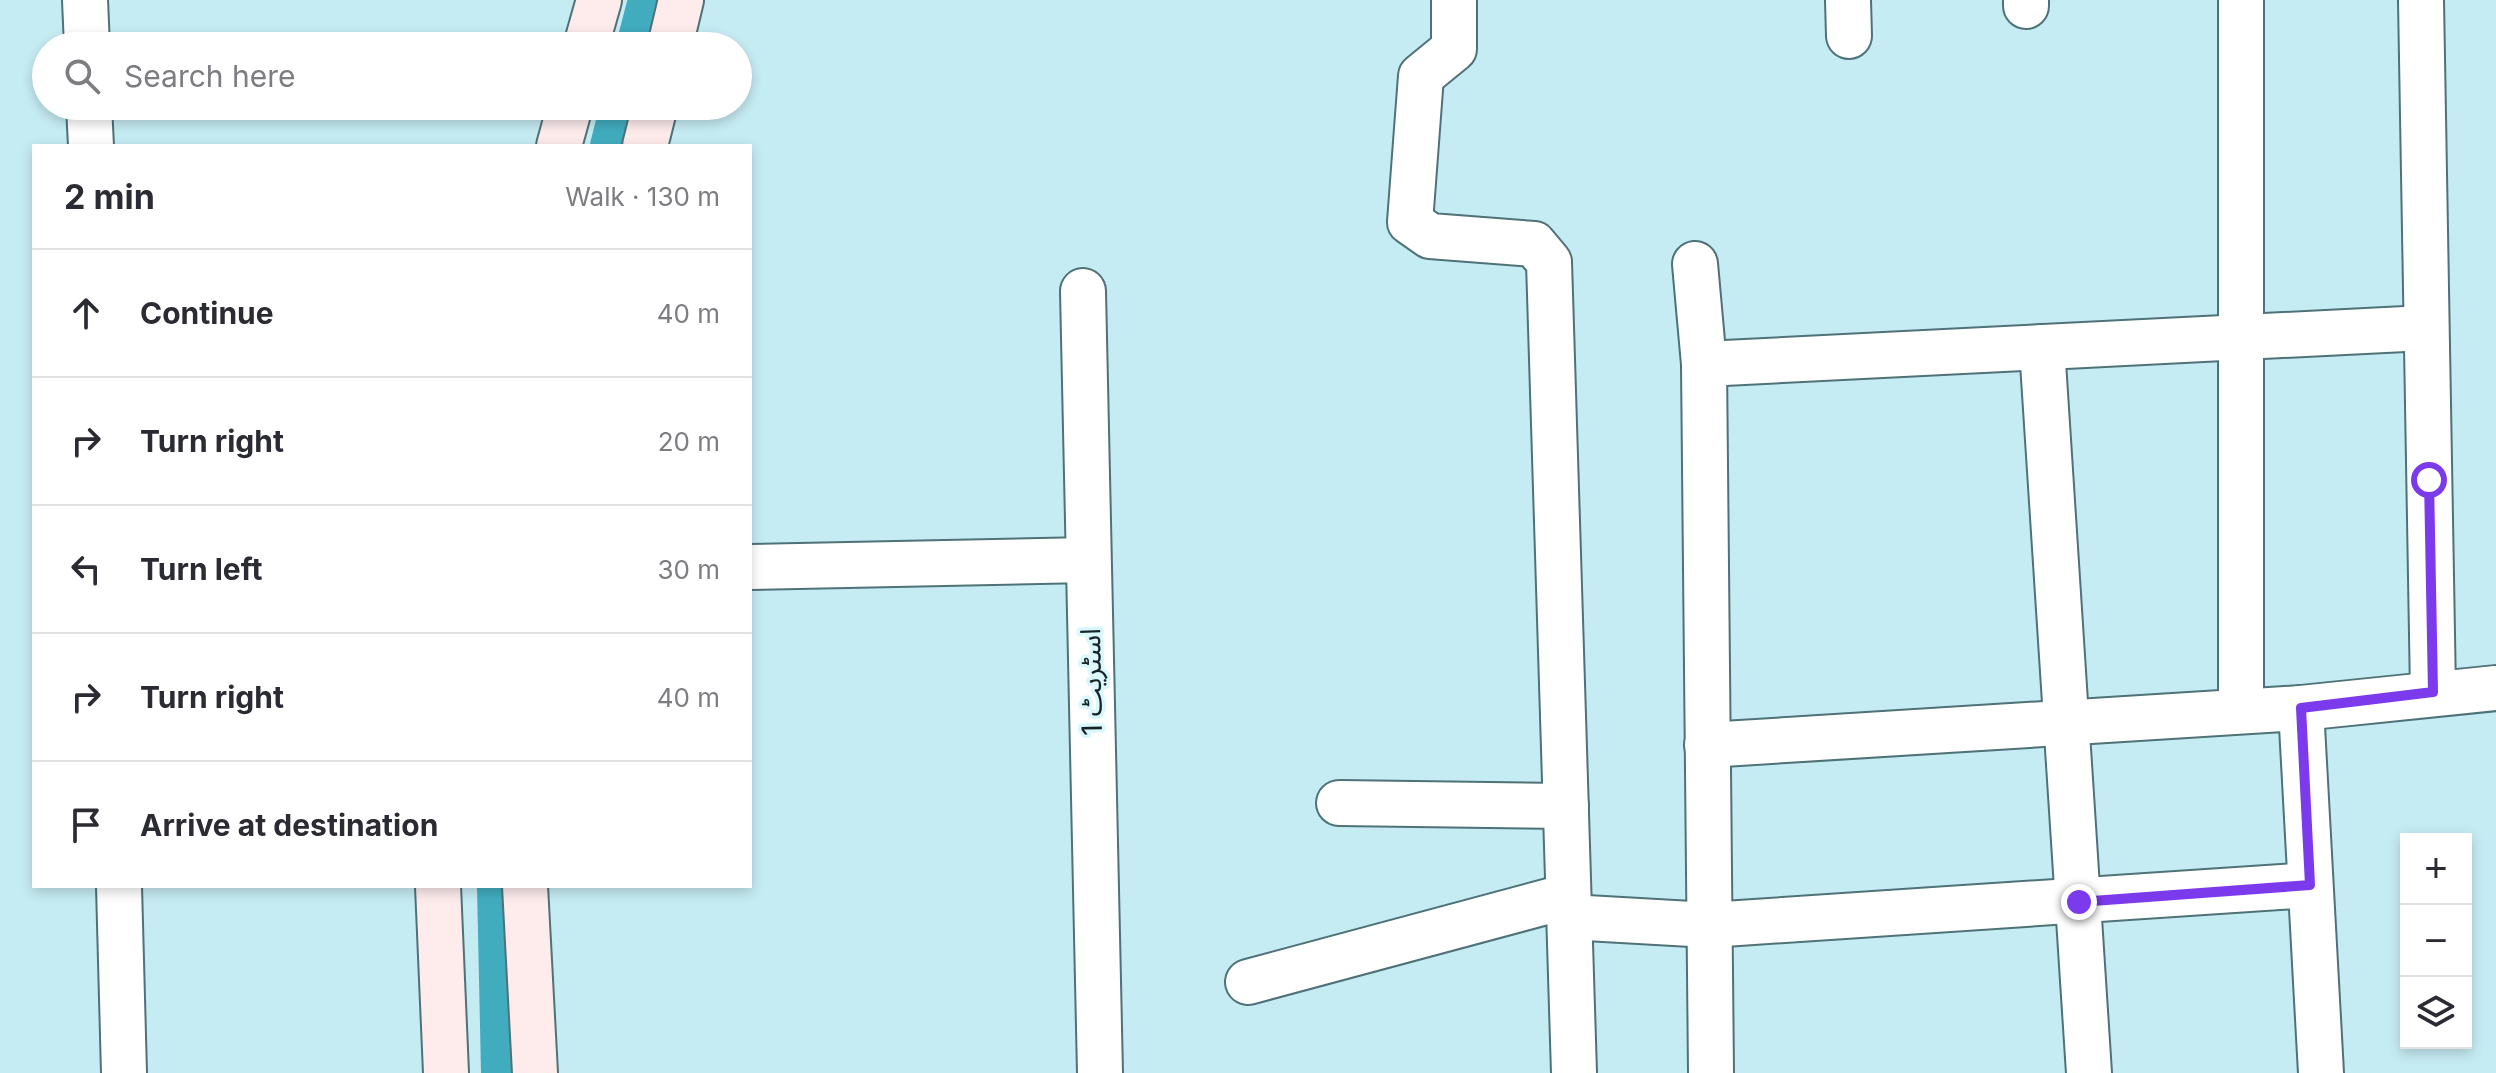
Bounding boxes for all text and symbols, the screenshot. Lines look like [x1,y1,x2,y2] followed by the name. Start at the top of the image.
[32,32,752,120] search box
[60,54,104,98] icon: search
[124,58,296,94] text: Search here
[64,176,155,217] text: 2 min
[565,181,720,212] text: Walk · 130 m
[64,291,108,335] icon: ahead
[140,295,274,331] text: Continue
[657,298,720,329] text: 40 m
[64,419,108,463] icon: right
[140,423,284,459] text: Turn right
[658,426,720,457] text: 20 m
[2411,462,2447,498] route start
[64,547,108,591] icon: left
[140,551,262,587] text: Turn left
[657,554,720,585] text: 30 m
[1073,628,1109,736] street label: اسٹریٹ 1
[64,675,108,719] icon: right
[140,679,284,715] text: Turn right
[657,682,720,713] text: 40 m
[64,803,108,847] icon: arrive
[140,807,438,843] text: Arrive at destination
[2400,833,2472,1049] map controls
[2400,833,2472,905] button: +
[2061,884,2097,920] route end
[2400,905,2472,977] button: −
[2400,977,2472,1049] button: layers

